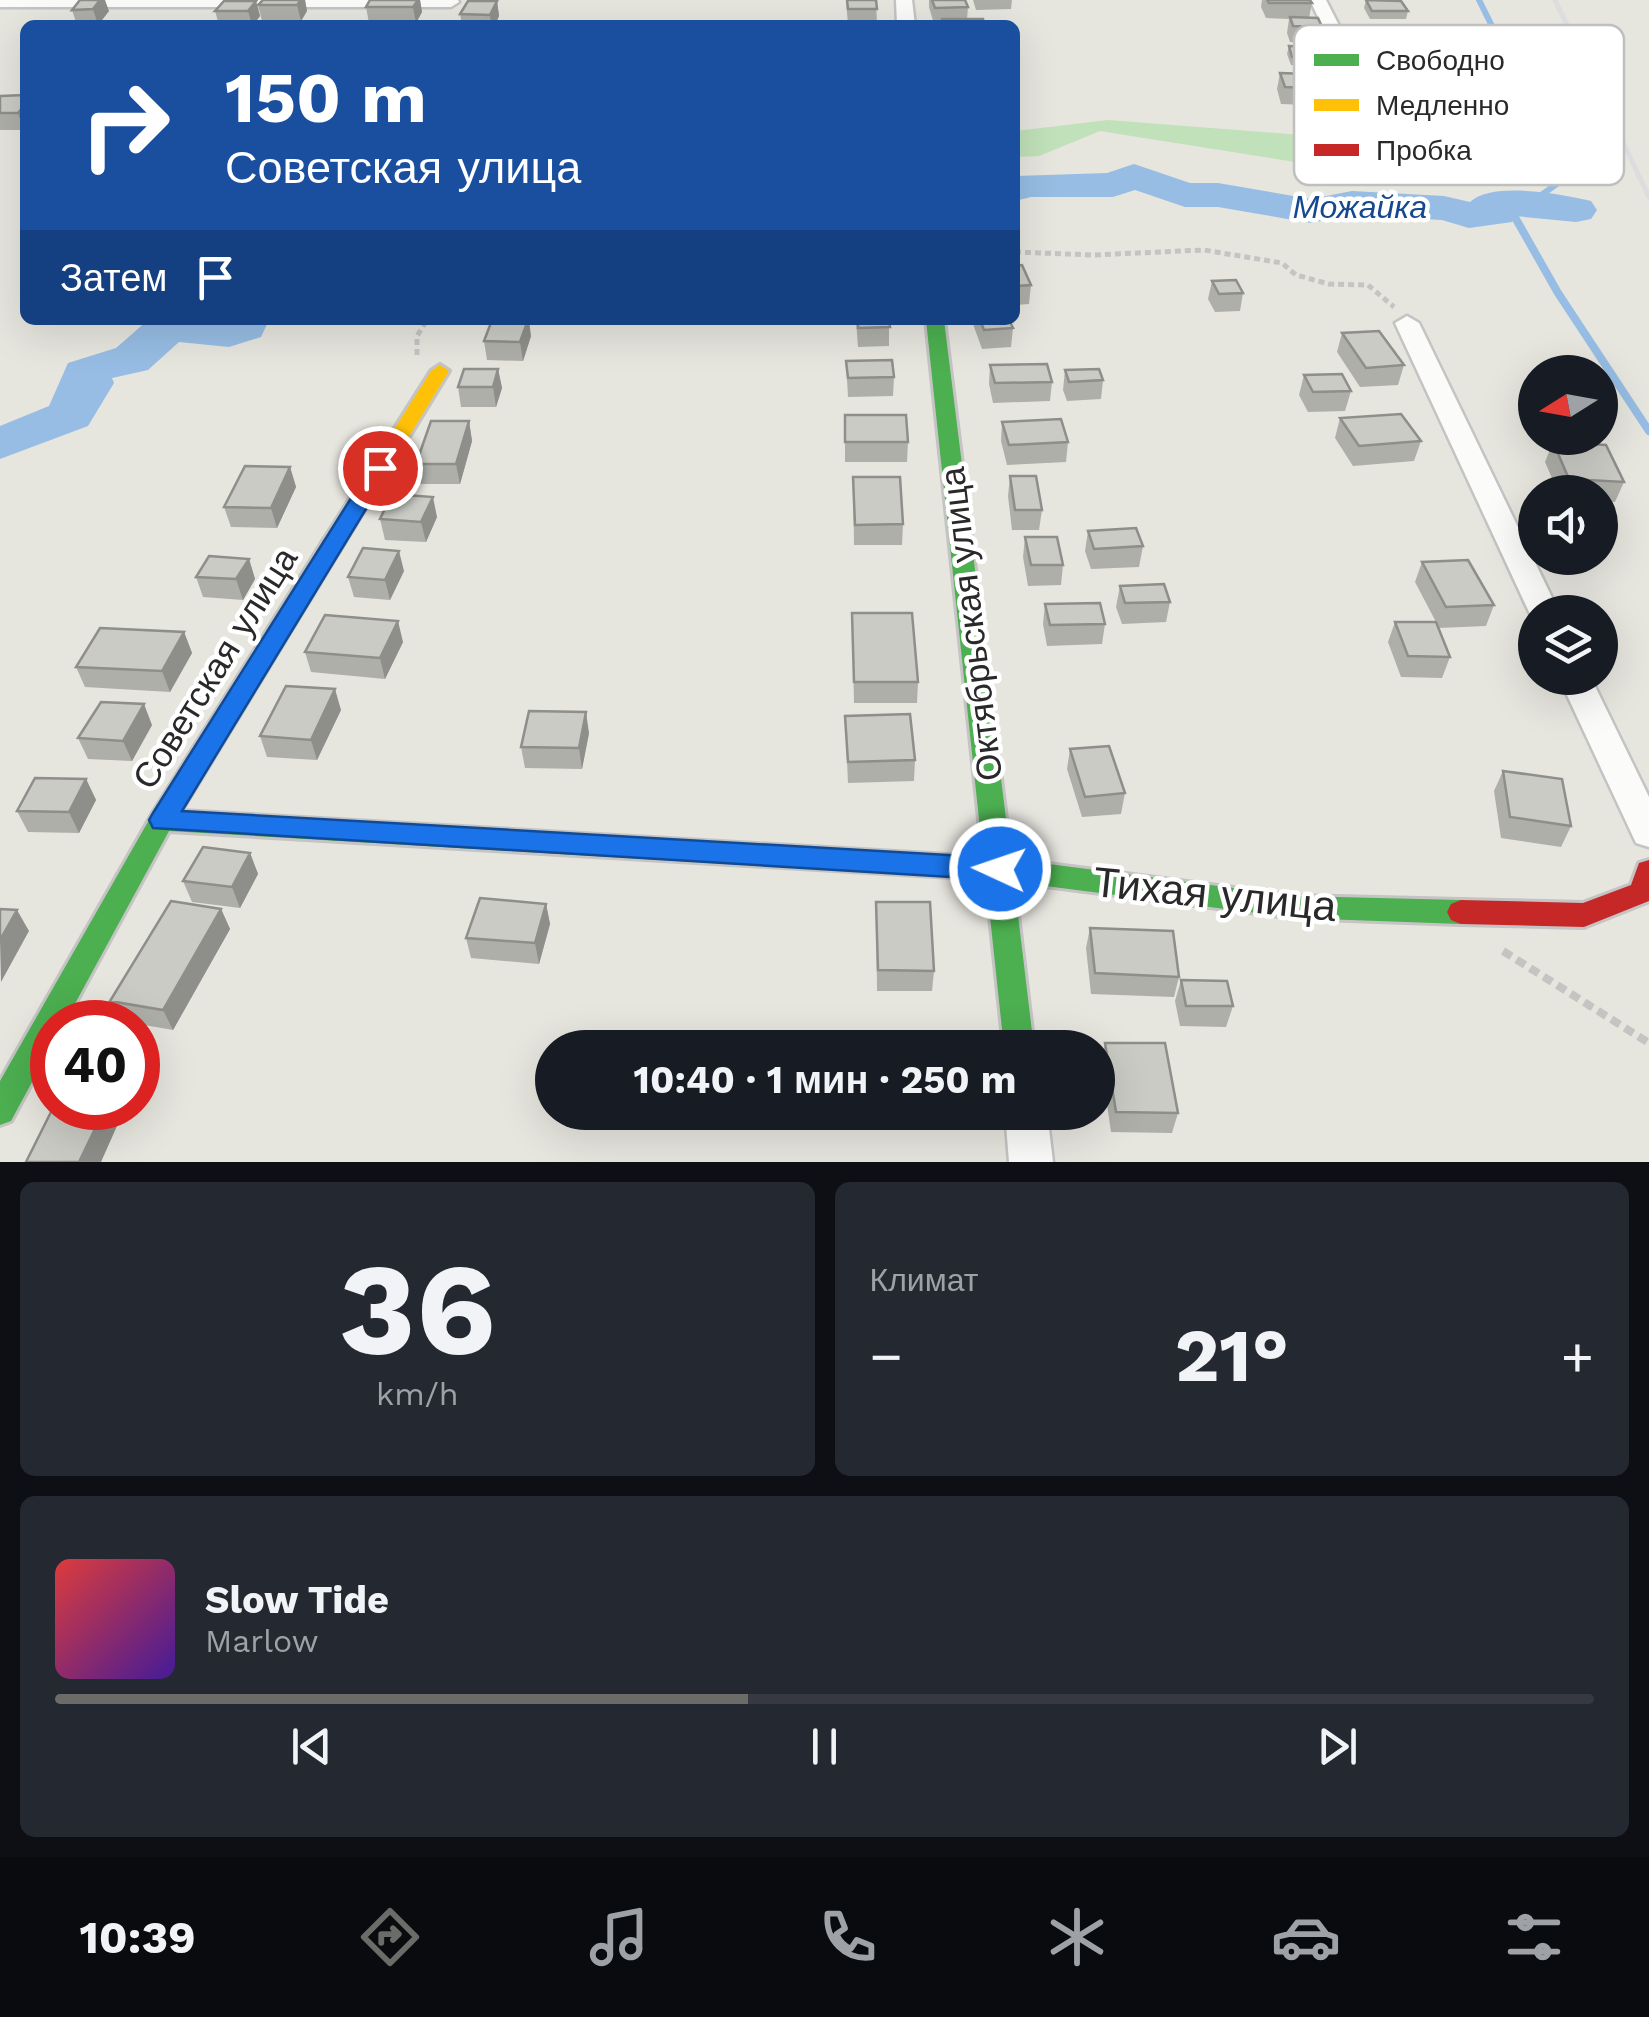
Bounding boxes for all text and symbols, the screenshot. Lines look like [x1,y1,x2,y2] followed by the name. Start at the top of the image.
[1294,25,1624,185] legend
[1376,44,1505,77] text: Свободно
[225,57,427,139] text: 150 m
[60,60,190,190] icon: right
[1376,89,1509,122] text: Медленно
[1376,134,1472,167] text: Пробка
[225,141,581,194] text: Советская улица
[1293,188,1427,226] water label: Можайка
[188,250,243,305] icon: arrive
[60,256,168,300] text: Затем
[1518,355,1618,455] north arrow
[1518,355,1618,695] map controls
[338,426,423,511] pin
[353,441,408,496] icon: arrive
[931,464,1011,783] street label: Октябрьская улица
[1518,475,1618,575] button: sound
[124,539,306,797] street label: Советская улица
[1518,595,1618,695] button: layers
[948,817,1052,921] position arrow
[1091,857,1339,931] street label: Тихая улица
[30,1000,160,1130] speed limit sign: 40
[634,1058,1016,1102] text: 10:40 · 1 мин · 250 m
[339,1233,496,1386] text: 36
[870,1261,978,1299] text: Климат
[1175,1311,1289,1399] text: 21°
[870,1324,903,1388] text: −
[1561,1324,1594,1388] text: +
[376,1375,458,1413] text: km/h
[205,1578,389,1622] text: Slow Tide
[205,1622,319,1660] text: Marlow
[284,1719,339,1774] icon: previous
[797,1719,852,1774] icon: pause
[1310,1719,1365,1774] icon: next
[355,1902,425,1972] icon: directions
[584,1902,654,1972] icon: music
[813,1902,883,1972] icon: phone
[1042,1902,1112,1972] icon: climate
[1271,1902,1341,1972] icon: car
[1499,1902,1569,1972] icon: filters
[79,1911,196,1964] text: 10:39

